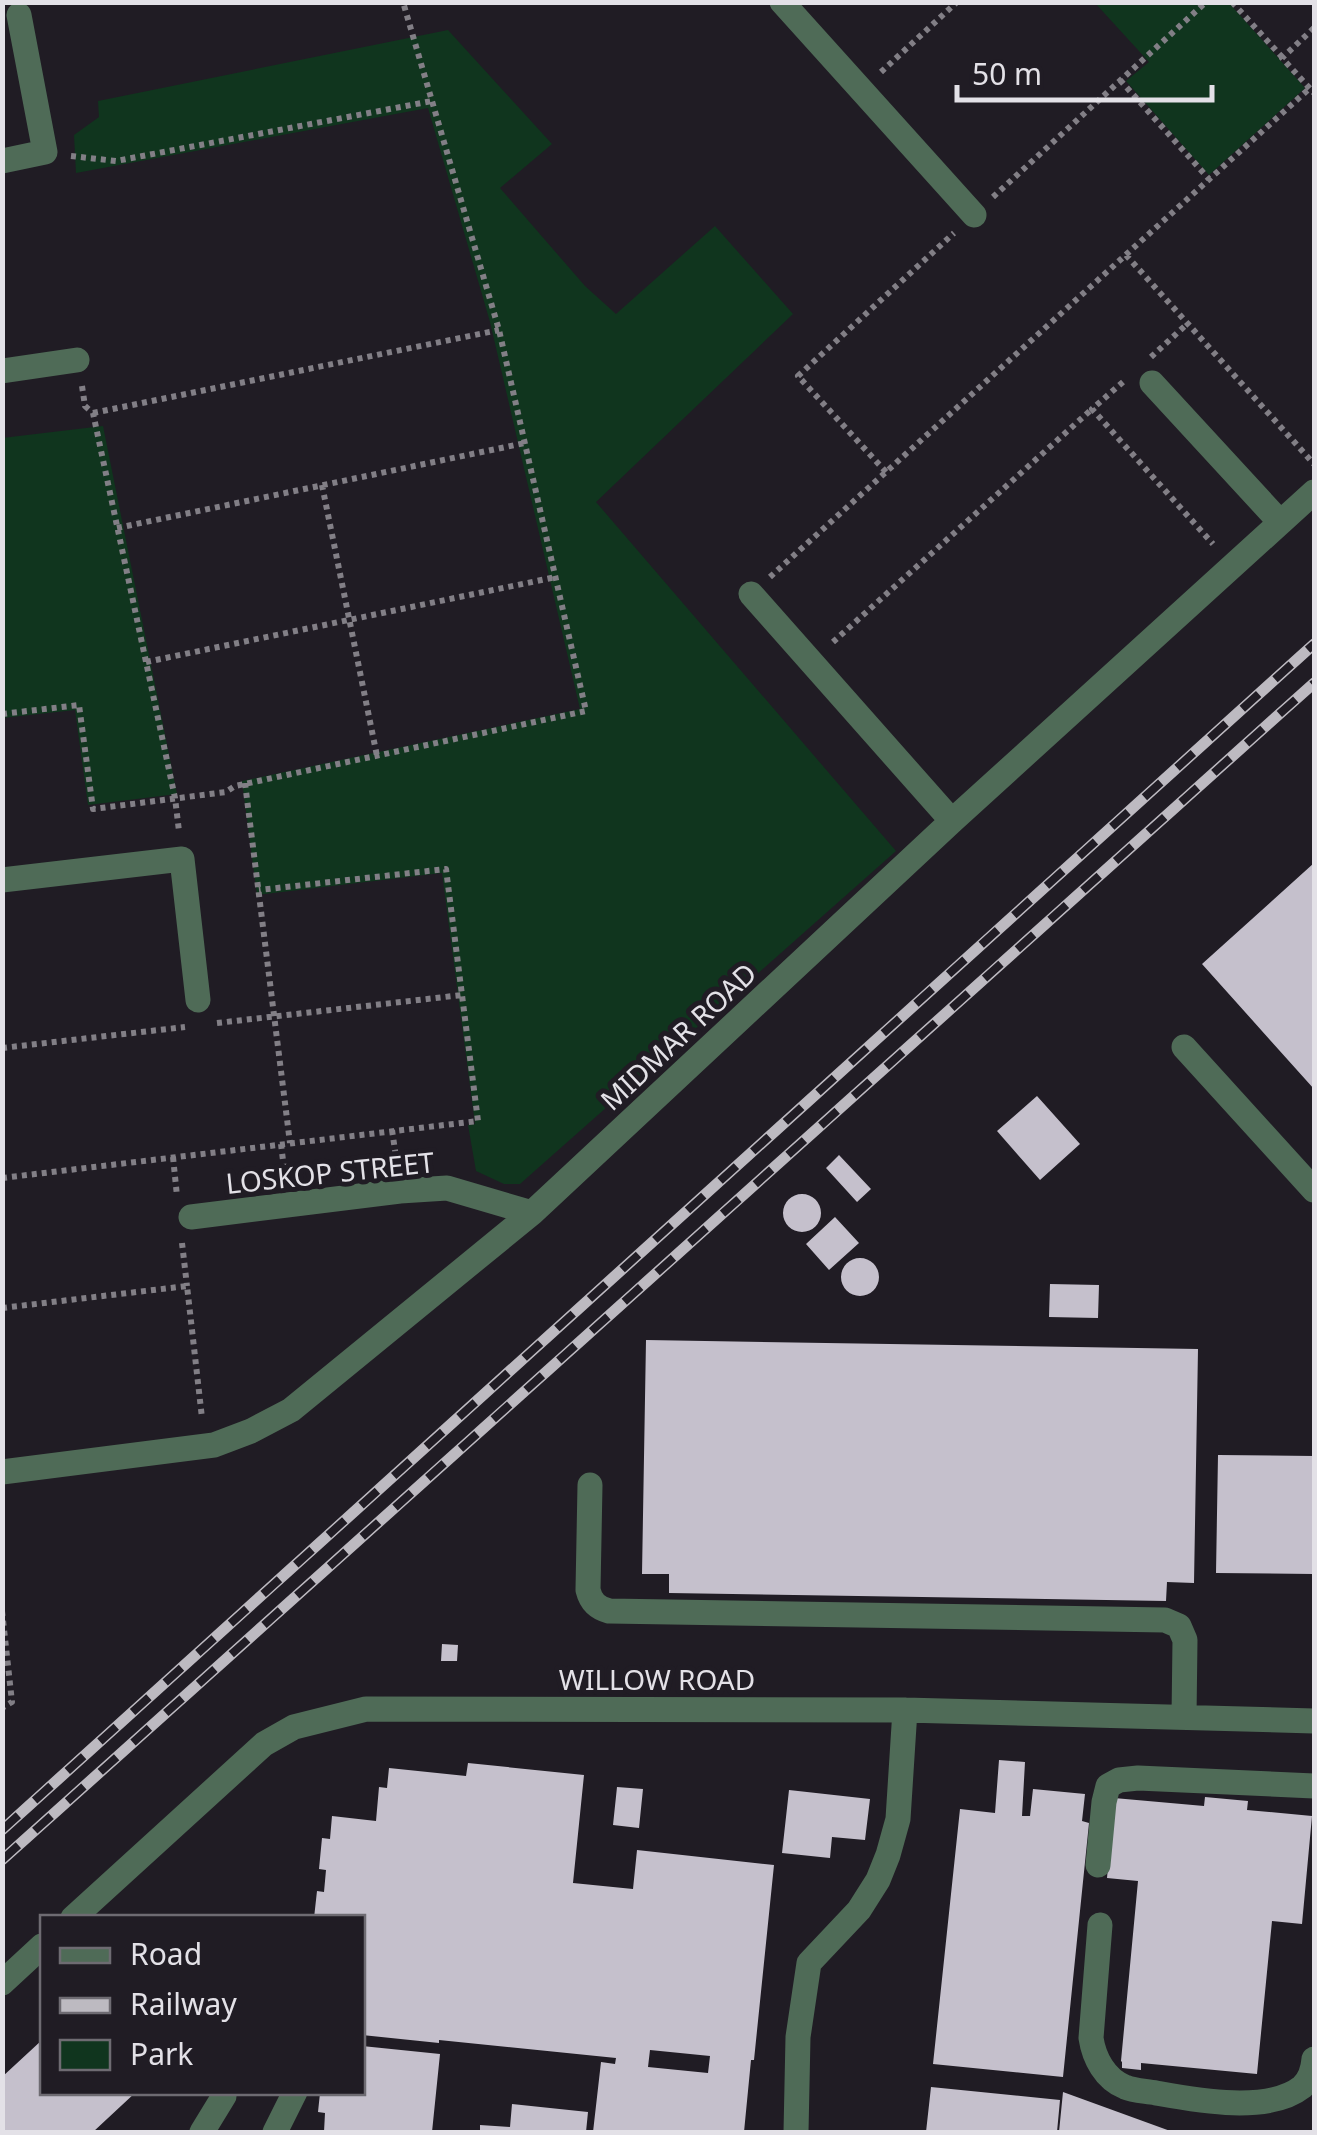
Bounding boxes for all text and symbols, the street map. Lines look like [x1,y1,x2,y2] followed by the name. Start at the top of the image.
[957,40,1212,102] scale bar
[972,53,1042,94] text: 50 m
[592,954,764,1118] street label: MIDMAR ROAD
[224,1142,436,1202] street label: LOSKOP STREET
[559,1660,755,1698] street label: WILLOW ROAD
[40,1915,365,2095] legend
[130,1933,202,1974] text: Road
[130,1983,237,2024] text: Railway
[130,2033,193,2074] text: Park

